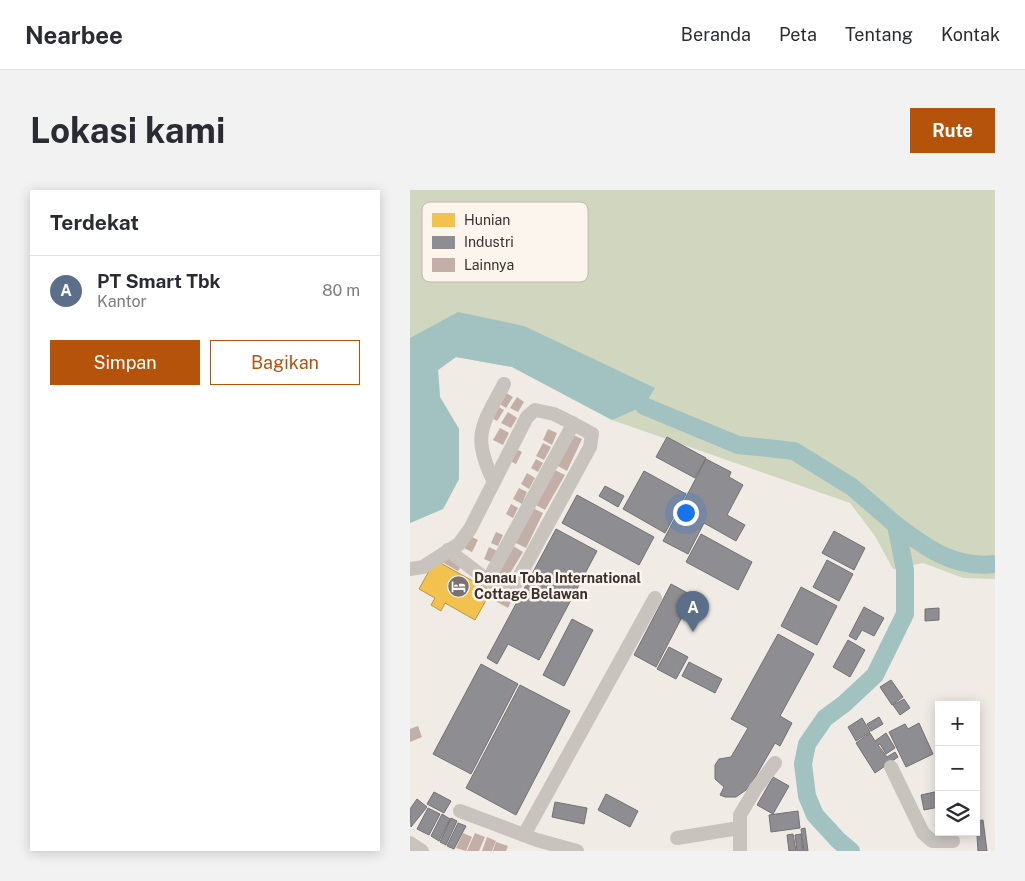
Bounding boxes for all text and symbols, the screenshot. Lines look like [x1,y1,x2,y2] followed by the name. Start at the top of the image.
[25,21,123,49] text: Nearbee
[681,24,751,45] text: Beranda
[779,24,817,45] text: Peta
[845,24,913,45] text: Tentang
[941,24,1000,45] text: Kontak
[910,108,995,153] button: Rute
[30,110,225,151] text: Lokasi kami
[422,202,588,282] legend
[50,210,139,235] text: Terdekat
[464,212,510,228] text: Hunian
[464,234,514,250] text: Industri
[464,257,514,273] text: Lainnya
[97,270,220,292] text: PT Smart Tbk
[60,281,72,300] text: A
[322,281,360,300] text: 80 m
[97,292,147,311] text: Kantor
[50,340,200,385] button: Simpan
[210,340,360,385] button: Bagikan
[673,500,699,526] your location
[474,570,641,602] place label: Danau Toba International Cottage Belawan
[446,574,470,598] hotel icon: Danau Toba International Cottage Belawan
[677,591,709,632] pin: A
[935,701,980,836] map controls
[935,701,980,746] button: +
[935,746,980,791] button: −
[935,791,980,836] button: layers

